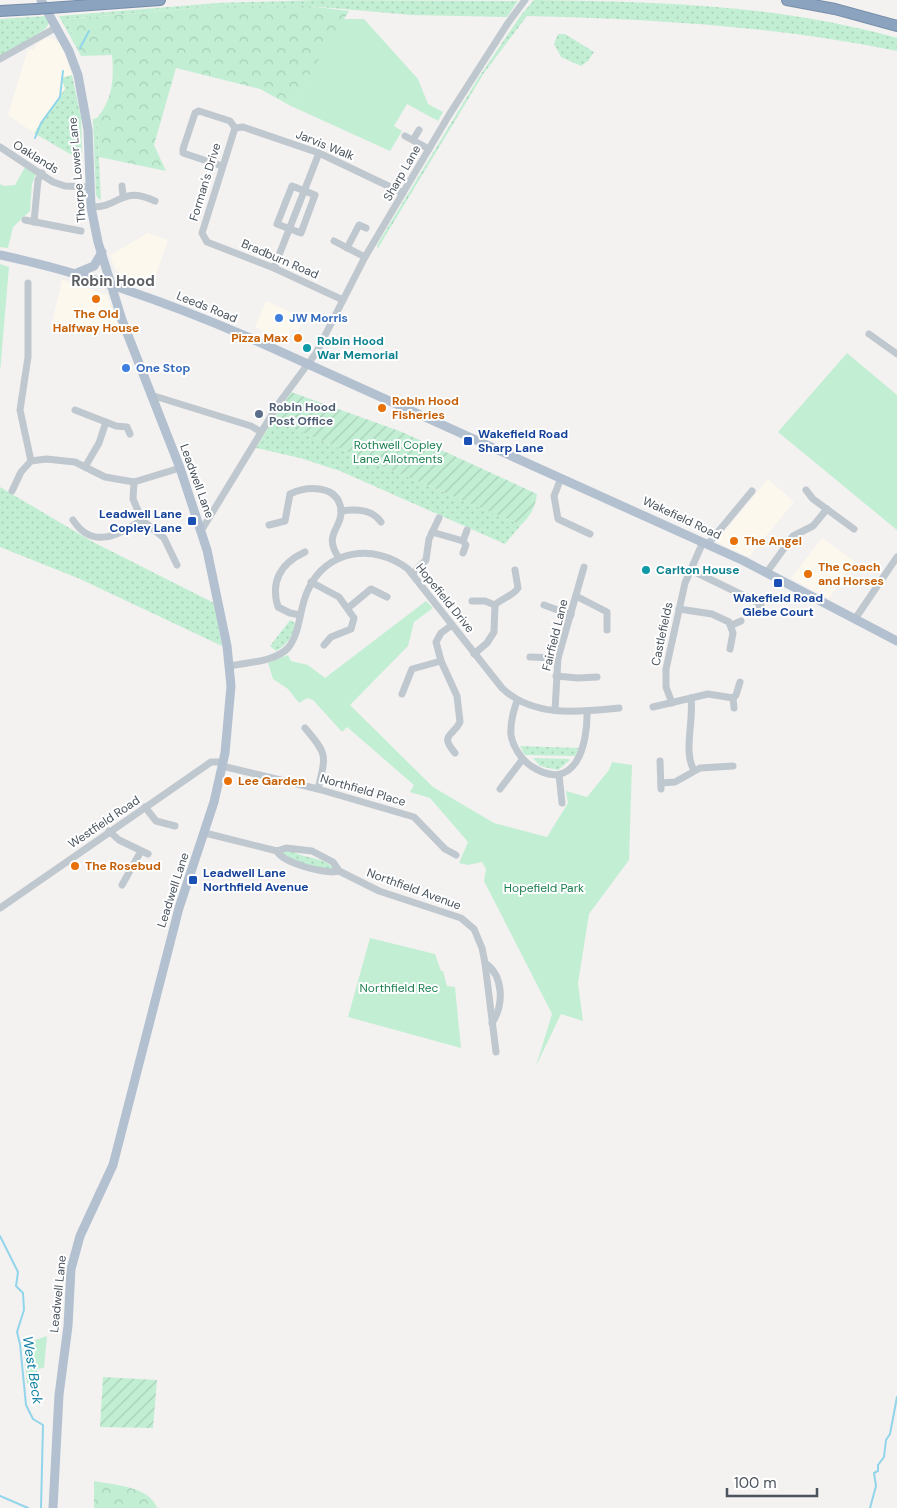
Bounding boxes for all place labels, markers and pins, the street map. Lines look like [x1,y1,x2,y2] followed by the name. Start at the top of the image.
[90,293,102,305] marker: The Old Halfway House
[53,306,139,336] place label: The Old Halfway House
[289,310,348,326] place label: JW Morris
[273,312,285,324] marker: JW Morris
[231,330,288,346] place label: Pizza Max
[292,332,304,344] marker: Pizza Max
[317,333,398,363] place label: Robin Hood War Memorial
[301,342,313,354] marker: Robin Hood War Memorial
[136,360,190,376] place label: One Stop
[120,362,132,374] marker: One Stop
[392,393,459,423] place label: Robin Hood Fisheries
[269,399,336,429] place label: Robin Hood Post Office
[376,402,388,414] marker: Robin Hood Fisheries
[253,408,265,420] marker: Robin Hood Post Office
[478,426,568,456] place label: Wakefield Road Sharp Lane
[462,435,474,447] marker: Wakefield Road Sharp Lane
[99,506,182,536] place label: Leadwell Lane Copley Lane
[186,515,198,527] marker: Leadwell Lane Copley Lane
[744,533,802,549] place label: The Angel
[728,535,740,547] marker: The Angel
[818,559,884,589] place label: The Coach and Horses
[656,562,739,578] place label: Carlton House
[640,564,652,576] marker: Carlton House
[802,568,814,580] marker: The Coach and Horses
[772,577,784,589] marker: Wakefield Road Glebe Court
[733,590,823,620] place label: Wakefield Road Glebe Court
[238,773,305,789] place label: Lee Garden
[222,775,234,787] marker: Lee Garden
[85,858,161,874] place label: The Rosebud
[69,860,81,872] marker: The Rosebud
[203,865,309,895] place label: Leadwell Lane Northfield Avenue
[187,874,199,886] marker: Leadwell Lane Northfield Avenue

